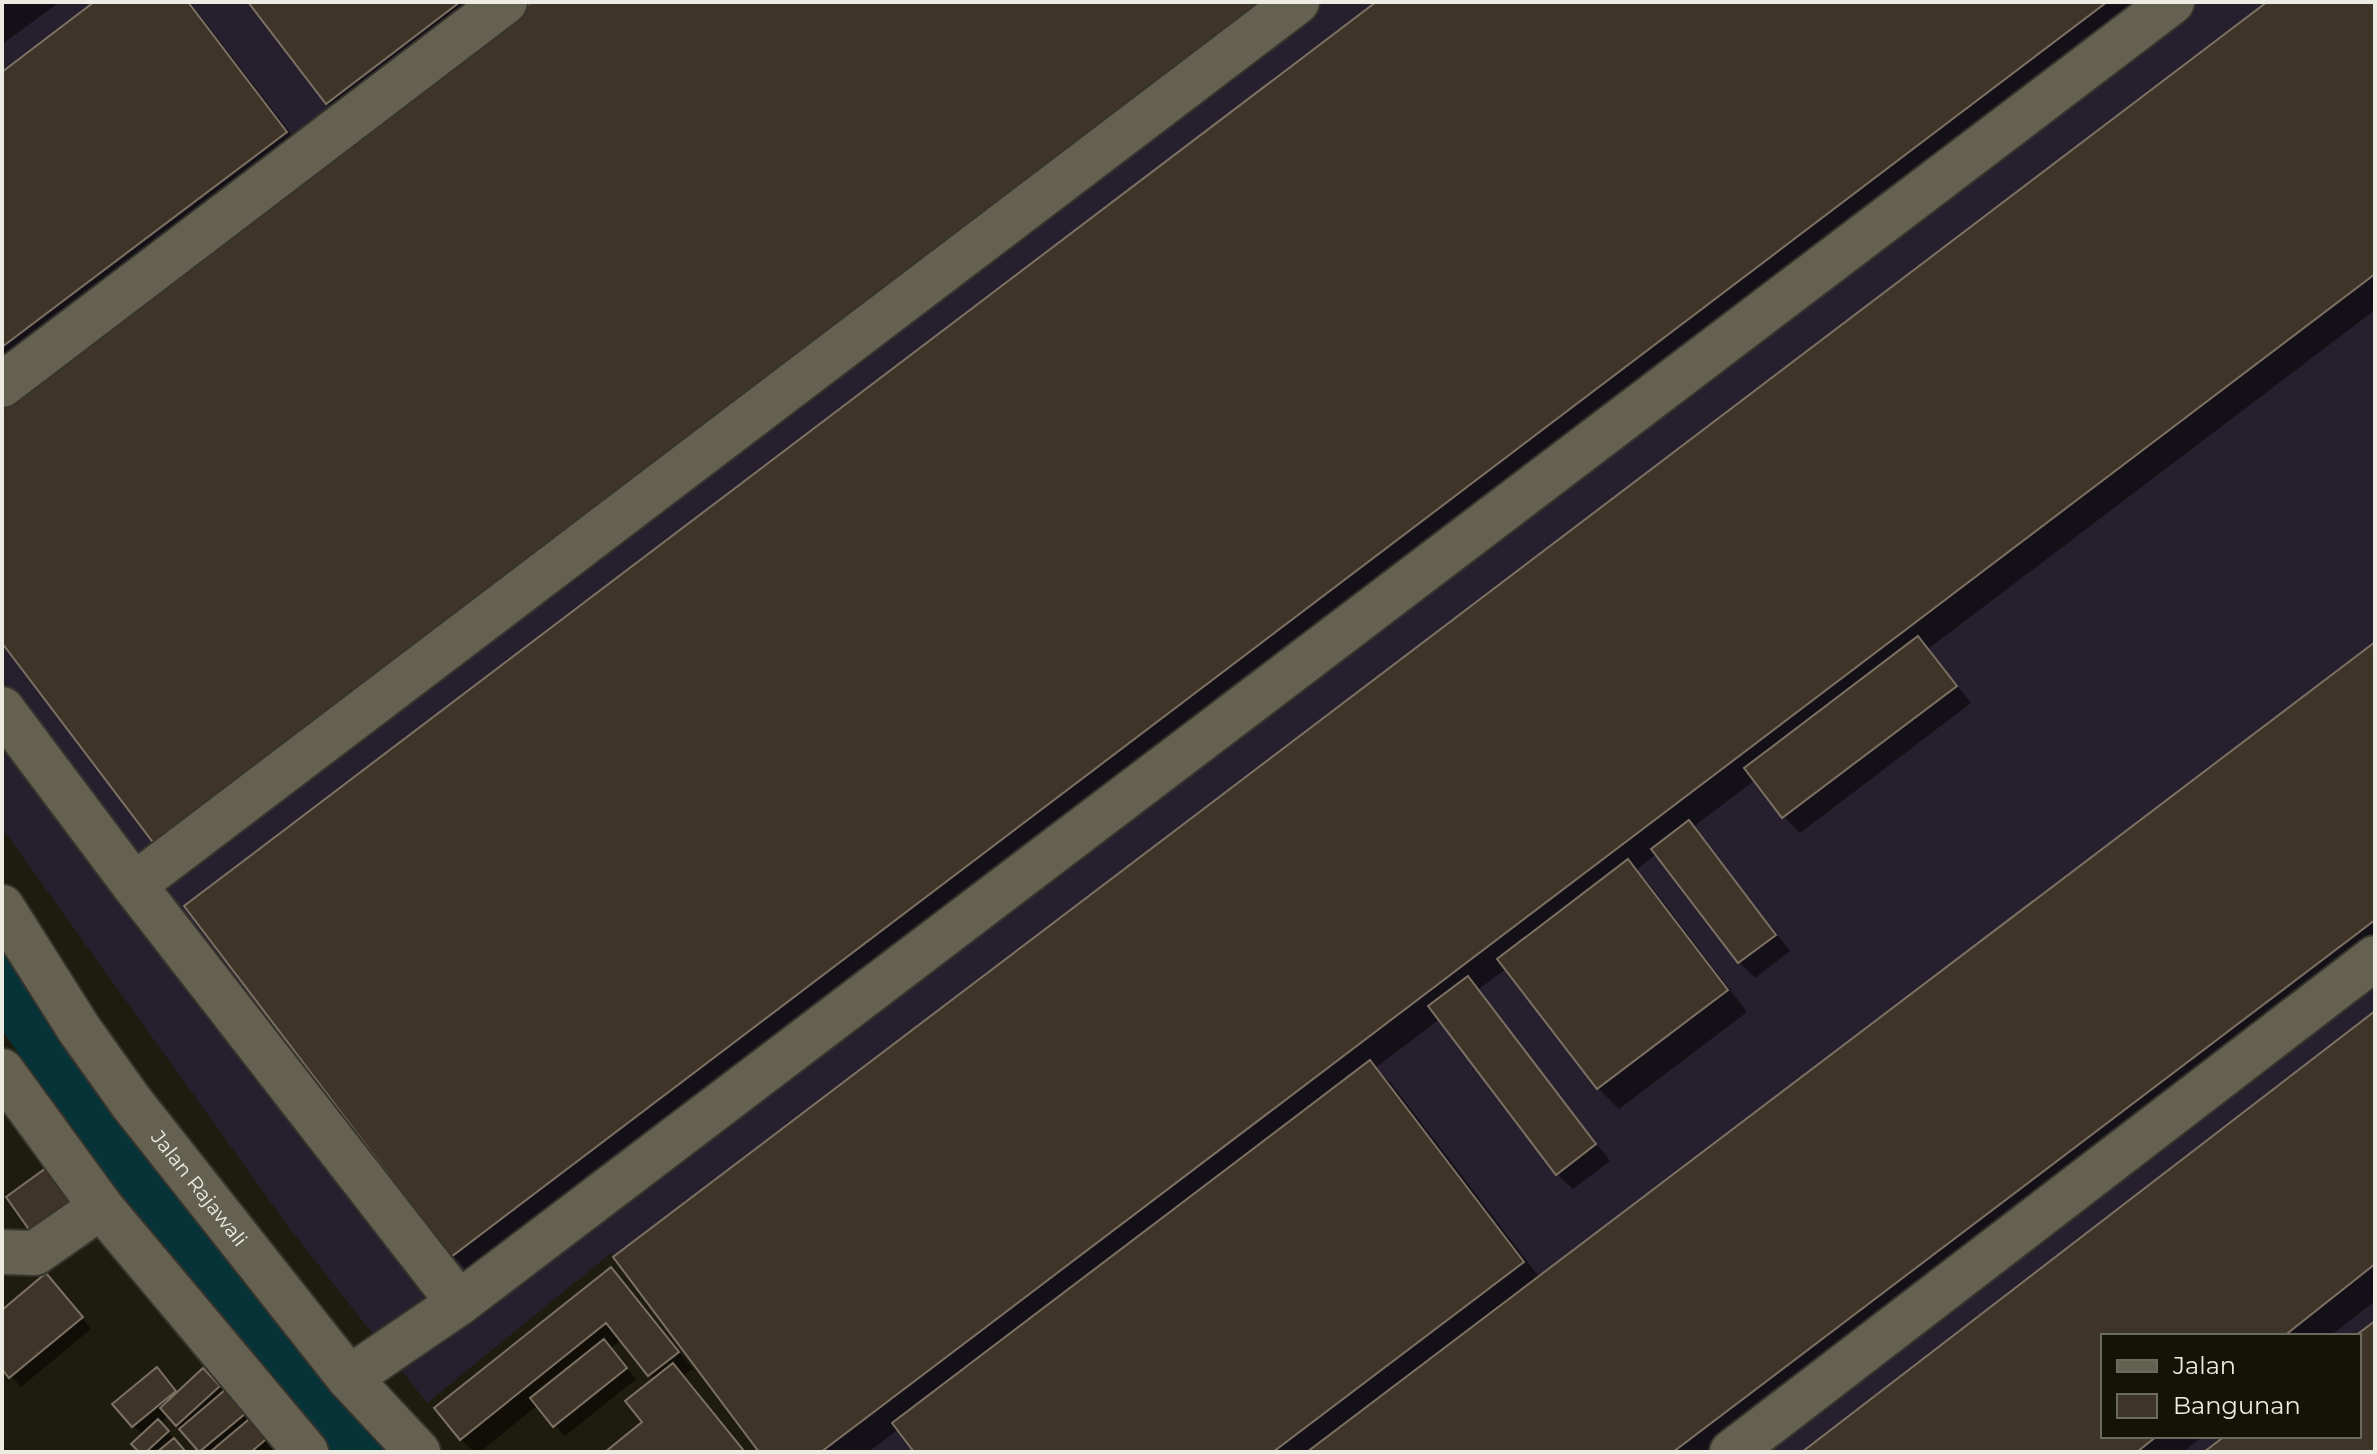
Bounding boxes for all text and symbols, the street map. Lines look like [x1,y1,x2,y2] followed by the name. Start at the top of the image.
[146,1125,252,1251] street label: Jalan Rajawali
[2101,1334,2361,1438] legend
[2172,1351,2236,1380] text: Jalan
[2173,1391,2301,1420] text: Bangunan

